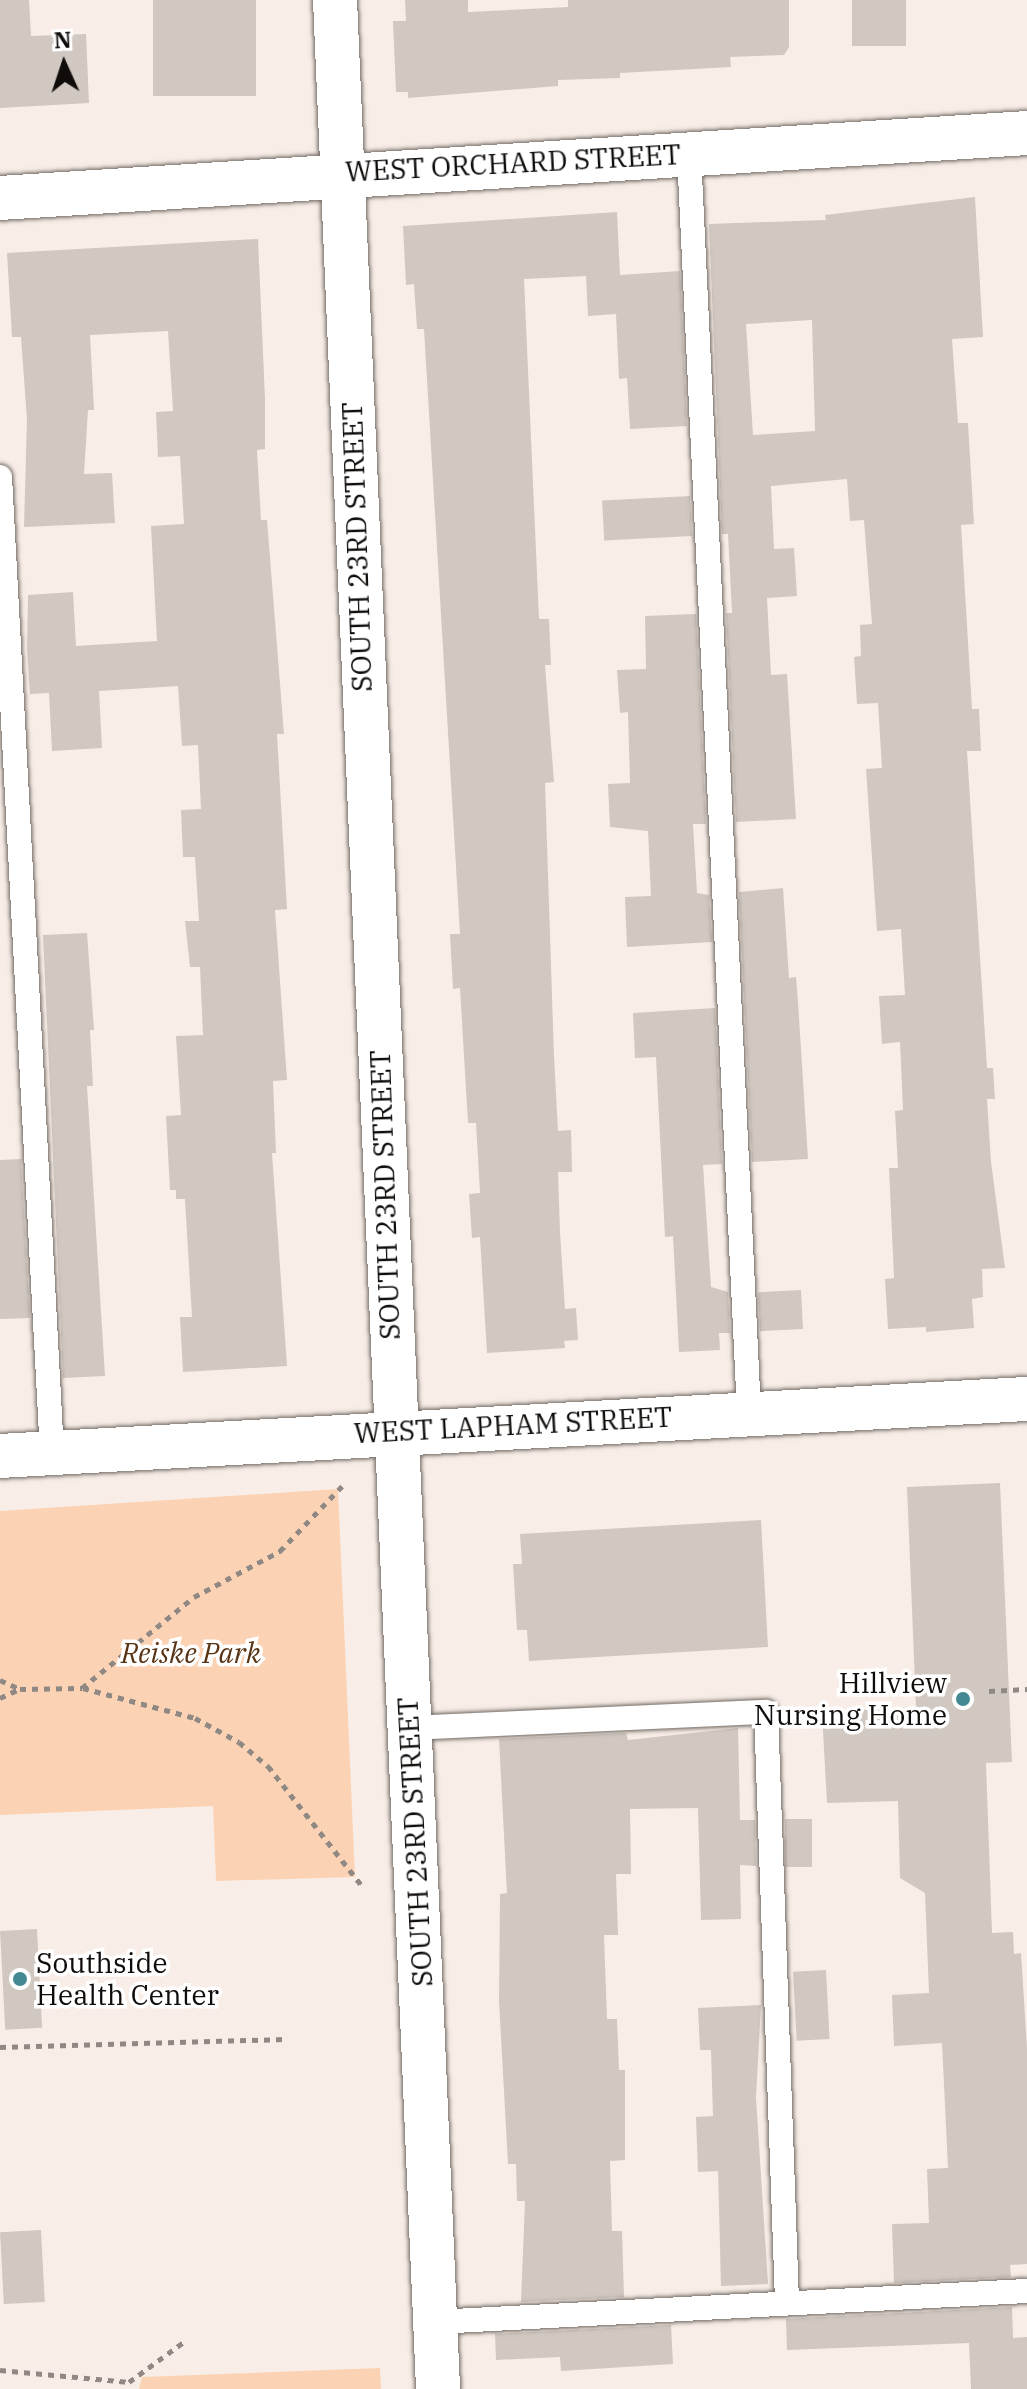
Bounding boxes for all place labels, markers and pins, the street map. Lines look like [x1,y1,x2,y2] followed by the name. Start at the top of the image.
[754,1666,947,1732] place label: Hillview Nursing Home
[954,1690,972,1708] marker: Hillview Nursing Home
[36,1946,219,2012] place label: Southside Health Center
[11,1970,29,1988] marker: Southside Health Center

